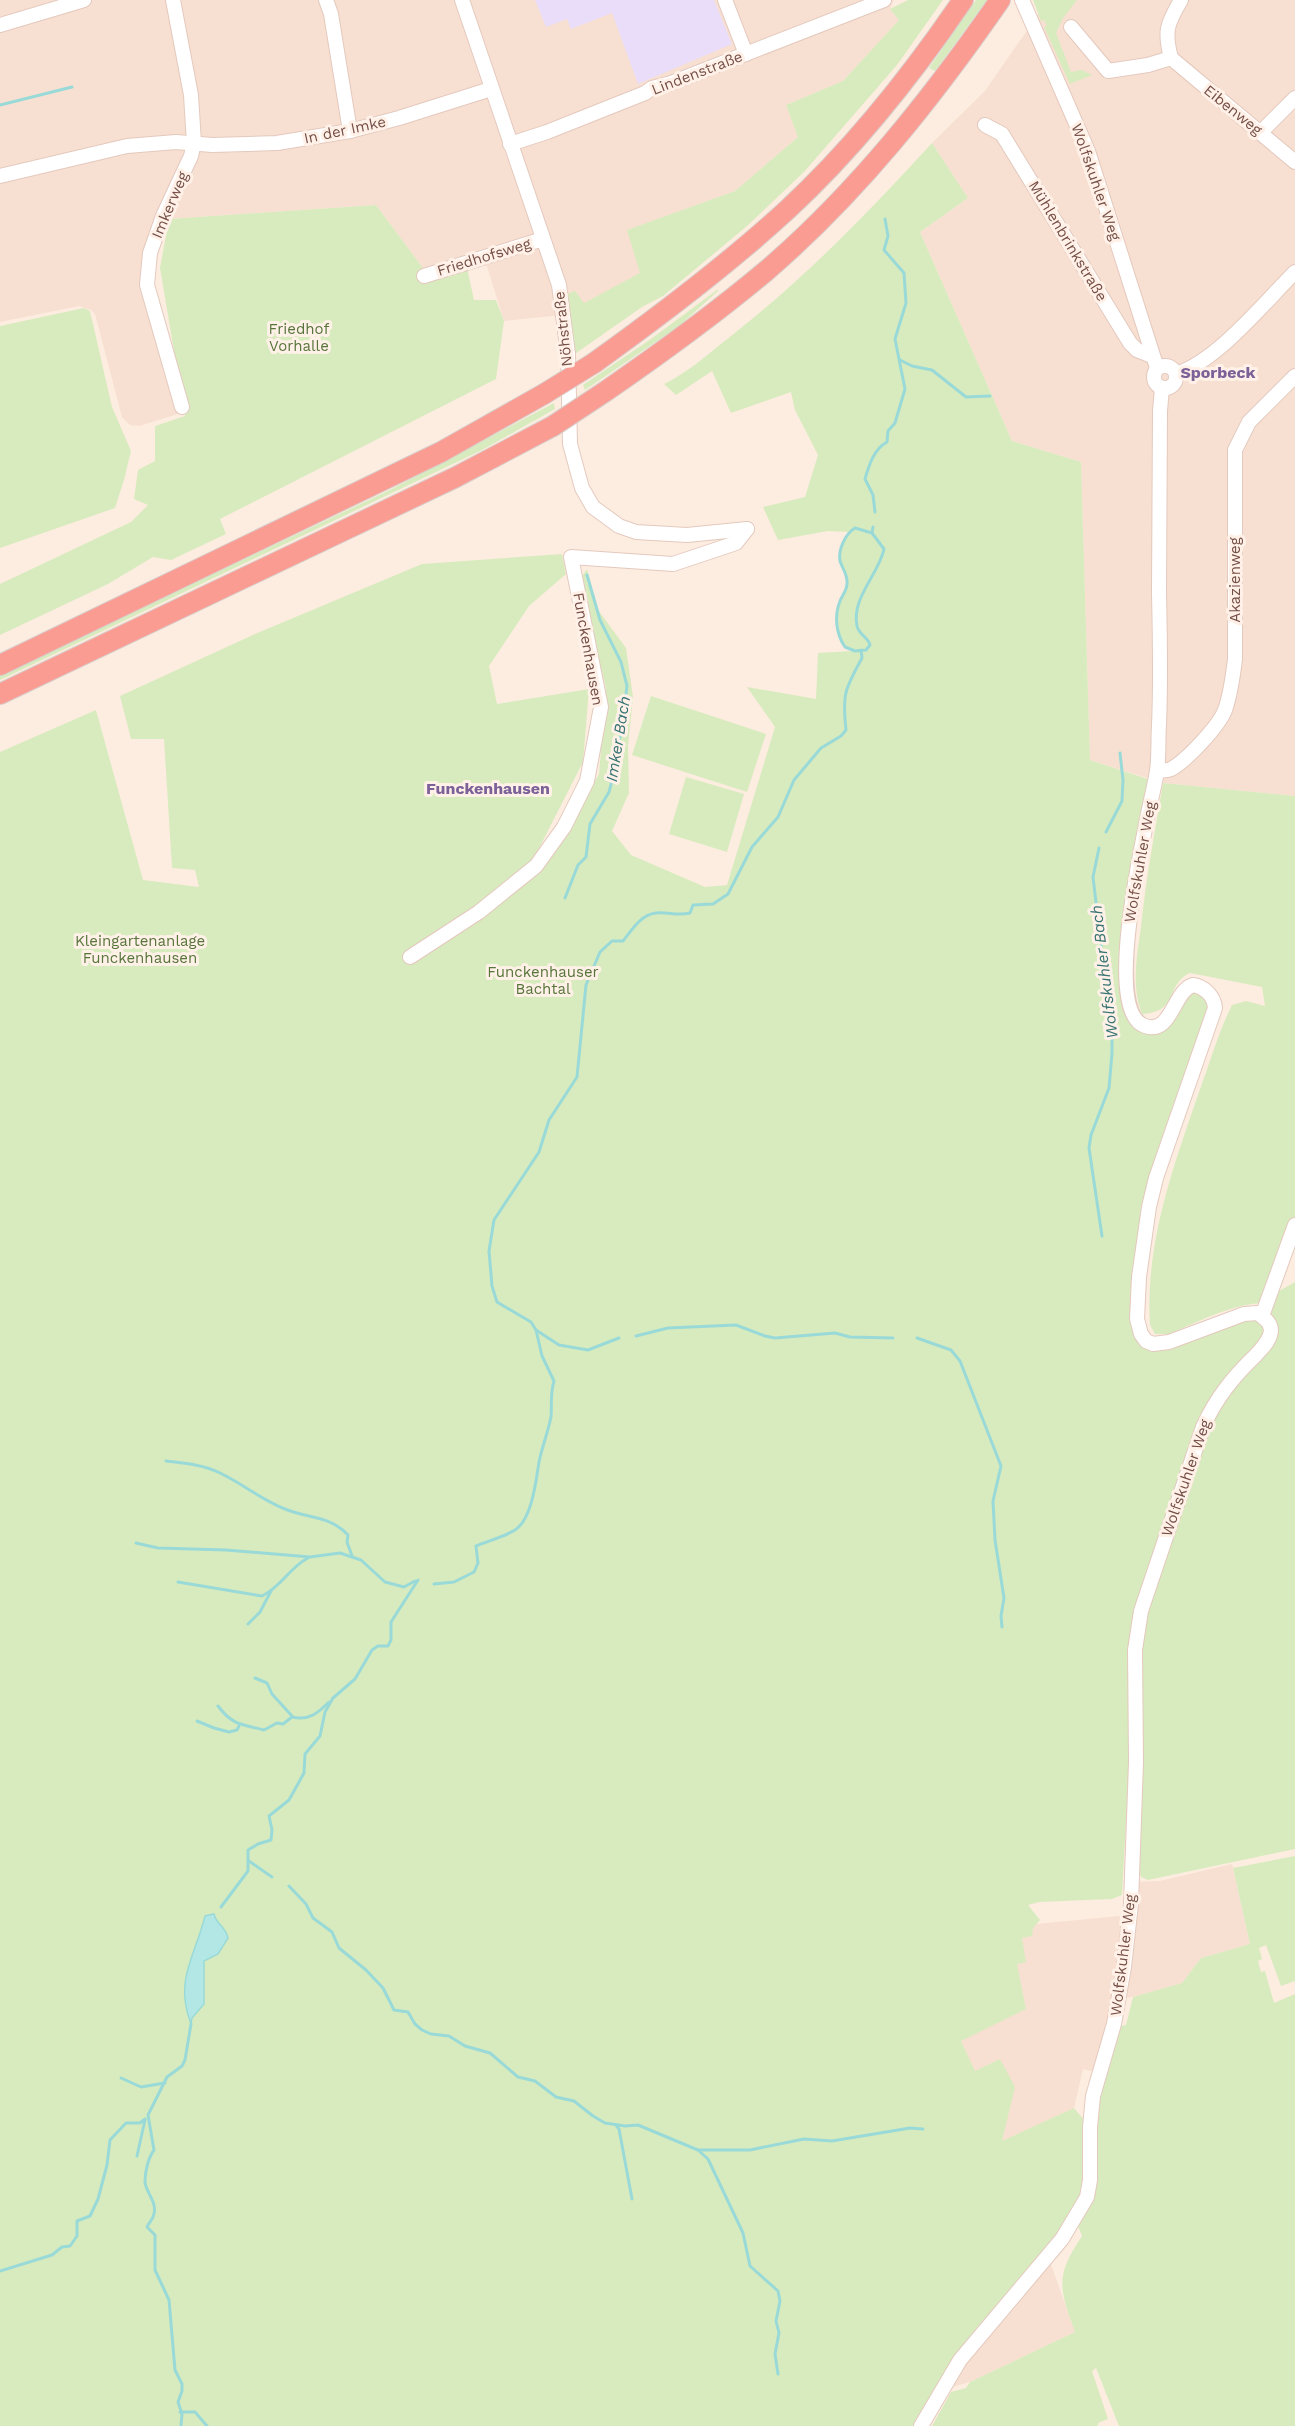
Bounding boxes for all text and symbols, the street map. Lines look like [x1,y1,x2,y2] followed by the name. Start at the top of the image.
[649,47,745,99] street label: Lindenstraße
[1200,81,1266,139] street label: Eibenweg
[302,113,388,147] street label: In der Imke
[1068,121,1124,243] street label: Wolfskuhler Weg
[148,169,192,241] street label: Imkerweg
[1025,177,1111,305] street label: Mühlenbrinkstraße
[435,234,533,280] street label: Friedhofsweg
[550,290,576,368] street label: Nöhstraße
[269,320,329,355] park label: Friedhof Vorhalle
[1180,363,1256,382] district label: Sporbeck
[1226,537,1244,623] street label: Akazienweg
[569,591,607,707] street label: Funckenhausen
[602,695,634,783] water label: Imker Bach
[426,779,550,798] district label: Funckenhausen
[1120,800,1160,924] street label: Wolfskuhler Weg
[1086,904,1122,1040] water label: Wolfskuhler Bach
[75,932,205,967] park label: Kleingartenanlage Funckenhausen
[487,963,599,998] park label: Funckenhauser Bachtal
[1158,1417,1214,1539] street label: Wolfskuhler Weg
[1107,1893,1139,2017] street label: Wolfskuhler Weg

